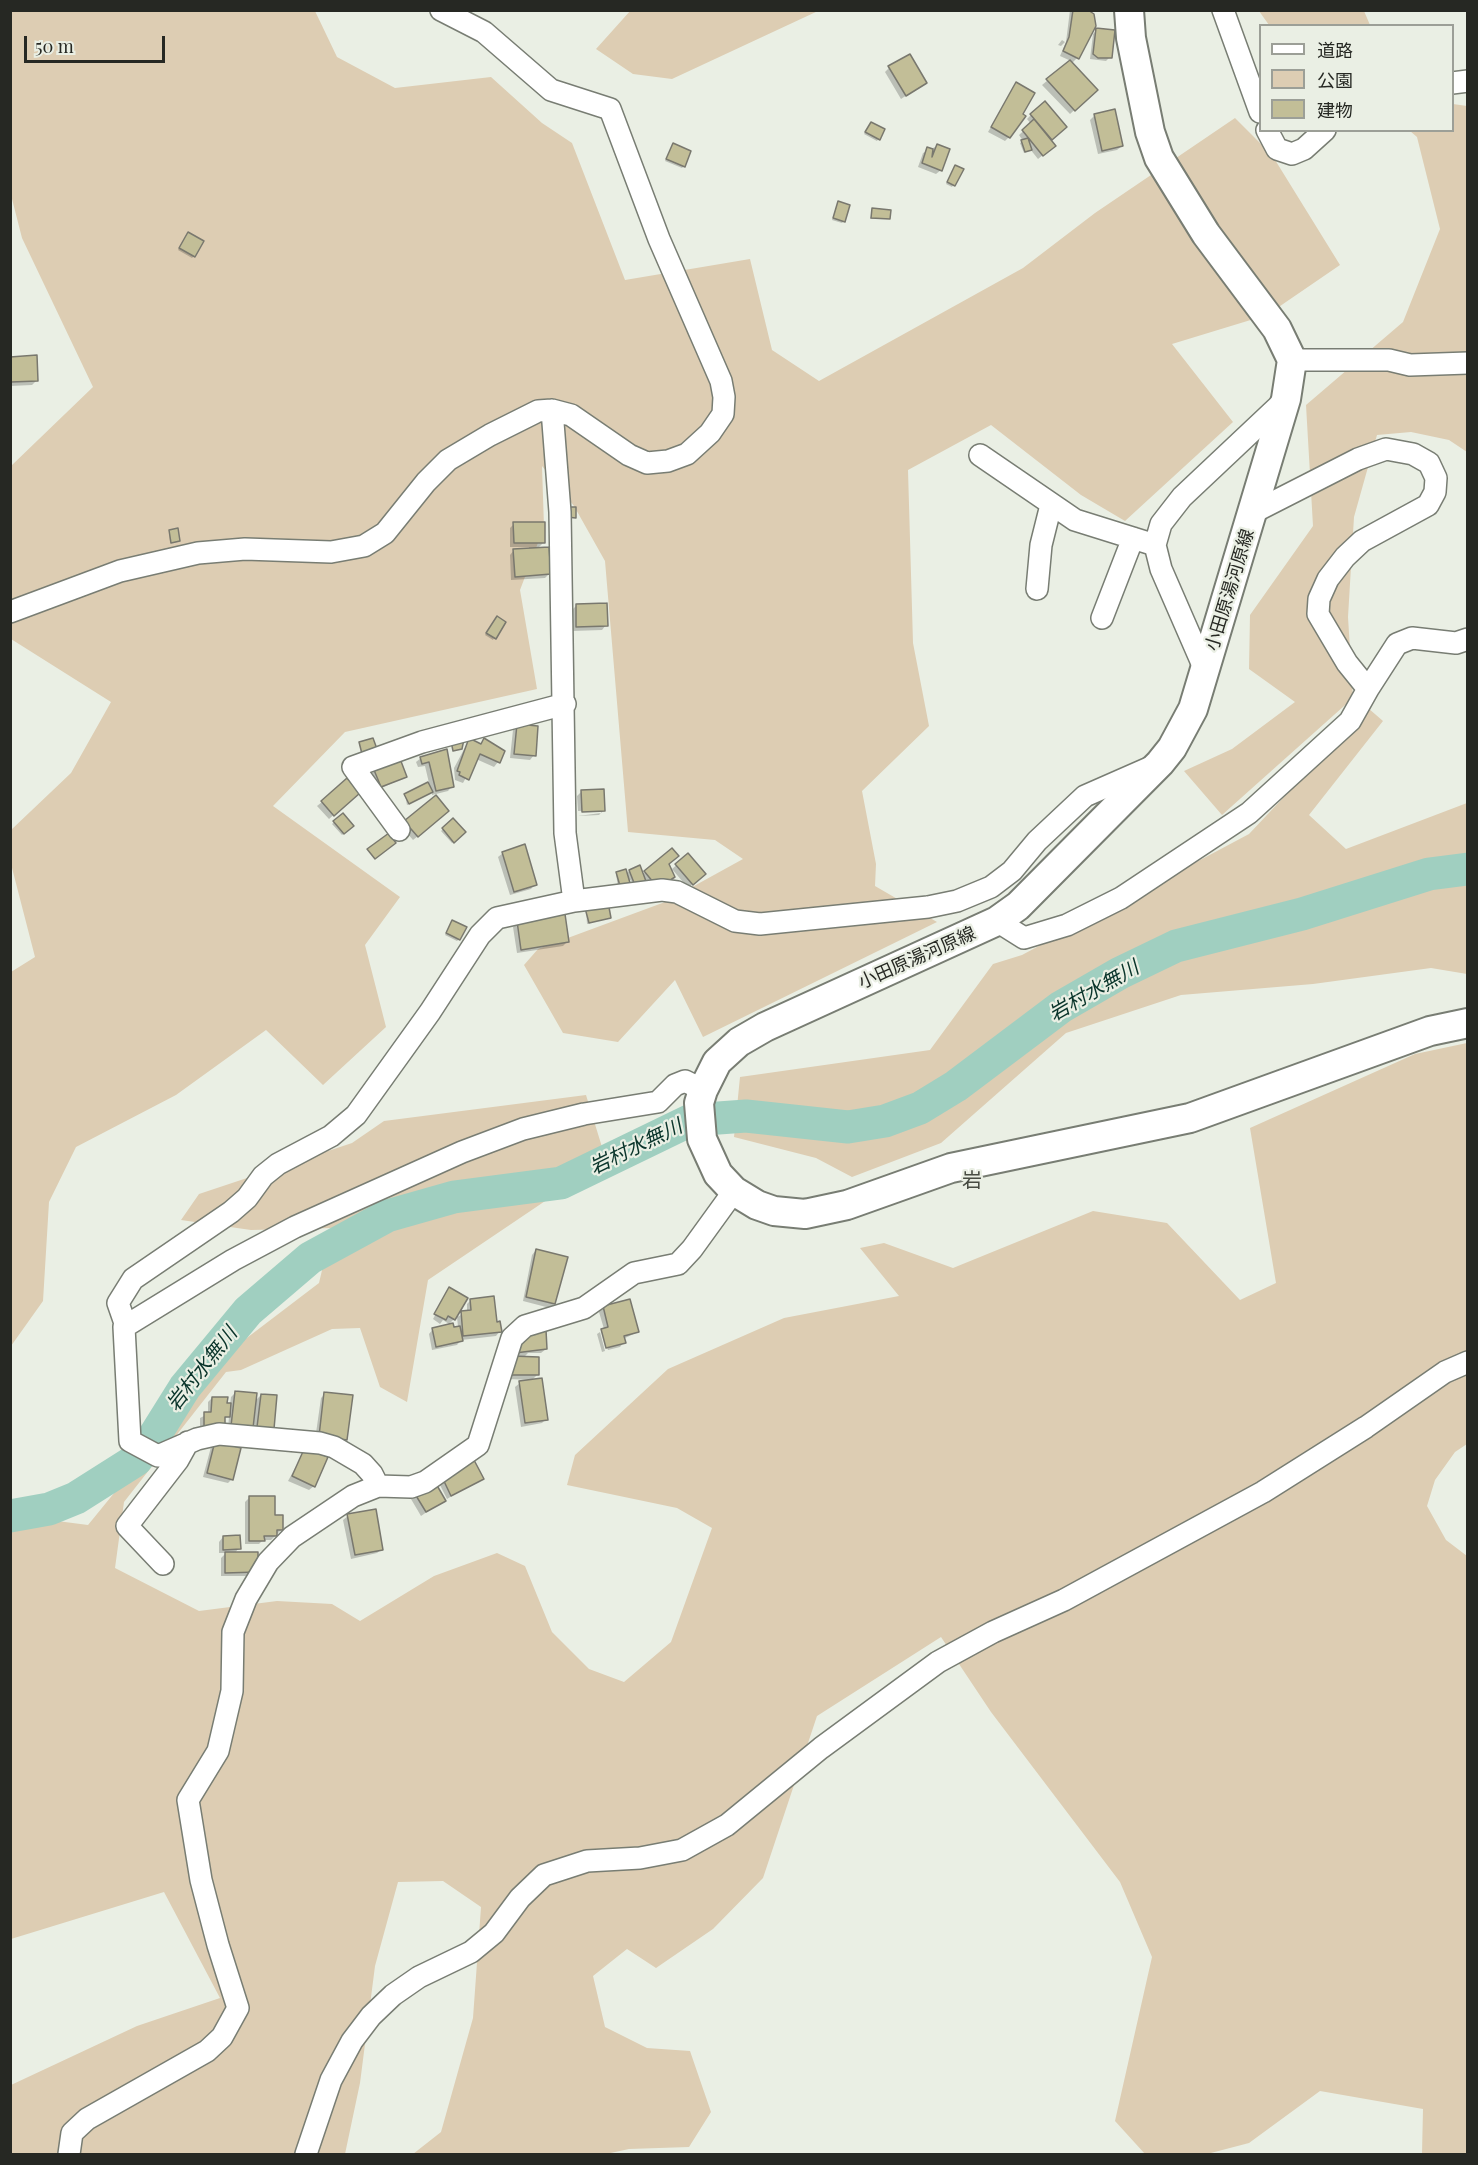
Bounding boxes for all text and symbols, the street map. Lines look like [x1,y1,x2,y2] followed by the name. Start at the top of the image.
[27,24,168,62] scale bar
[1259,24,1454,132] legend
[35,34,74,58] text: 50 m
[1317,38,1353,62] text: 道路
[1317,68,1353,92] text: 公園
[1317,98,1353,122] text: 建物
[1201,527,1259,653] street label: 小田原湯河原線
[855,923,979,993] street label: 小田原湯河原線
[1045,956,1143,1026] water label: 岩村水無川
[586,1114,686,1180] water label: 岩村水無川
[962,1169,982,1193] district label: 岩
[162,1322,242,1416] water label: 岩村水無川

